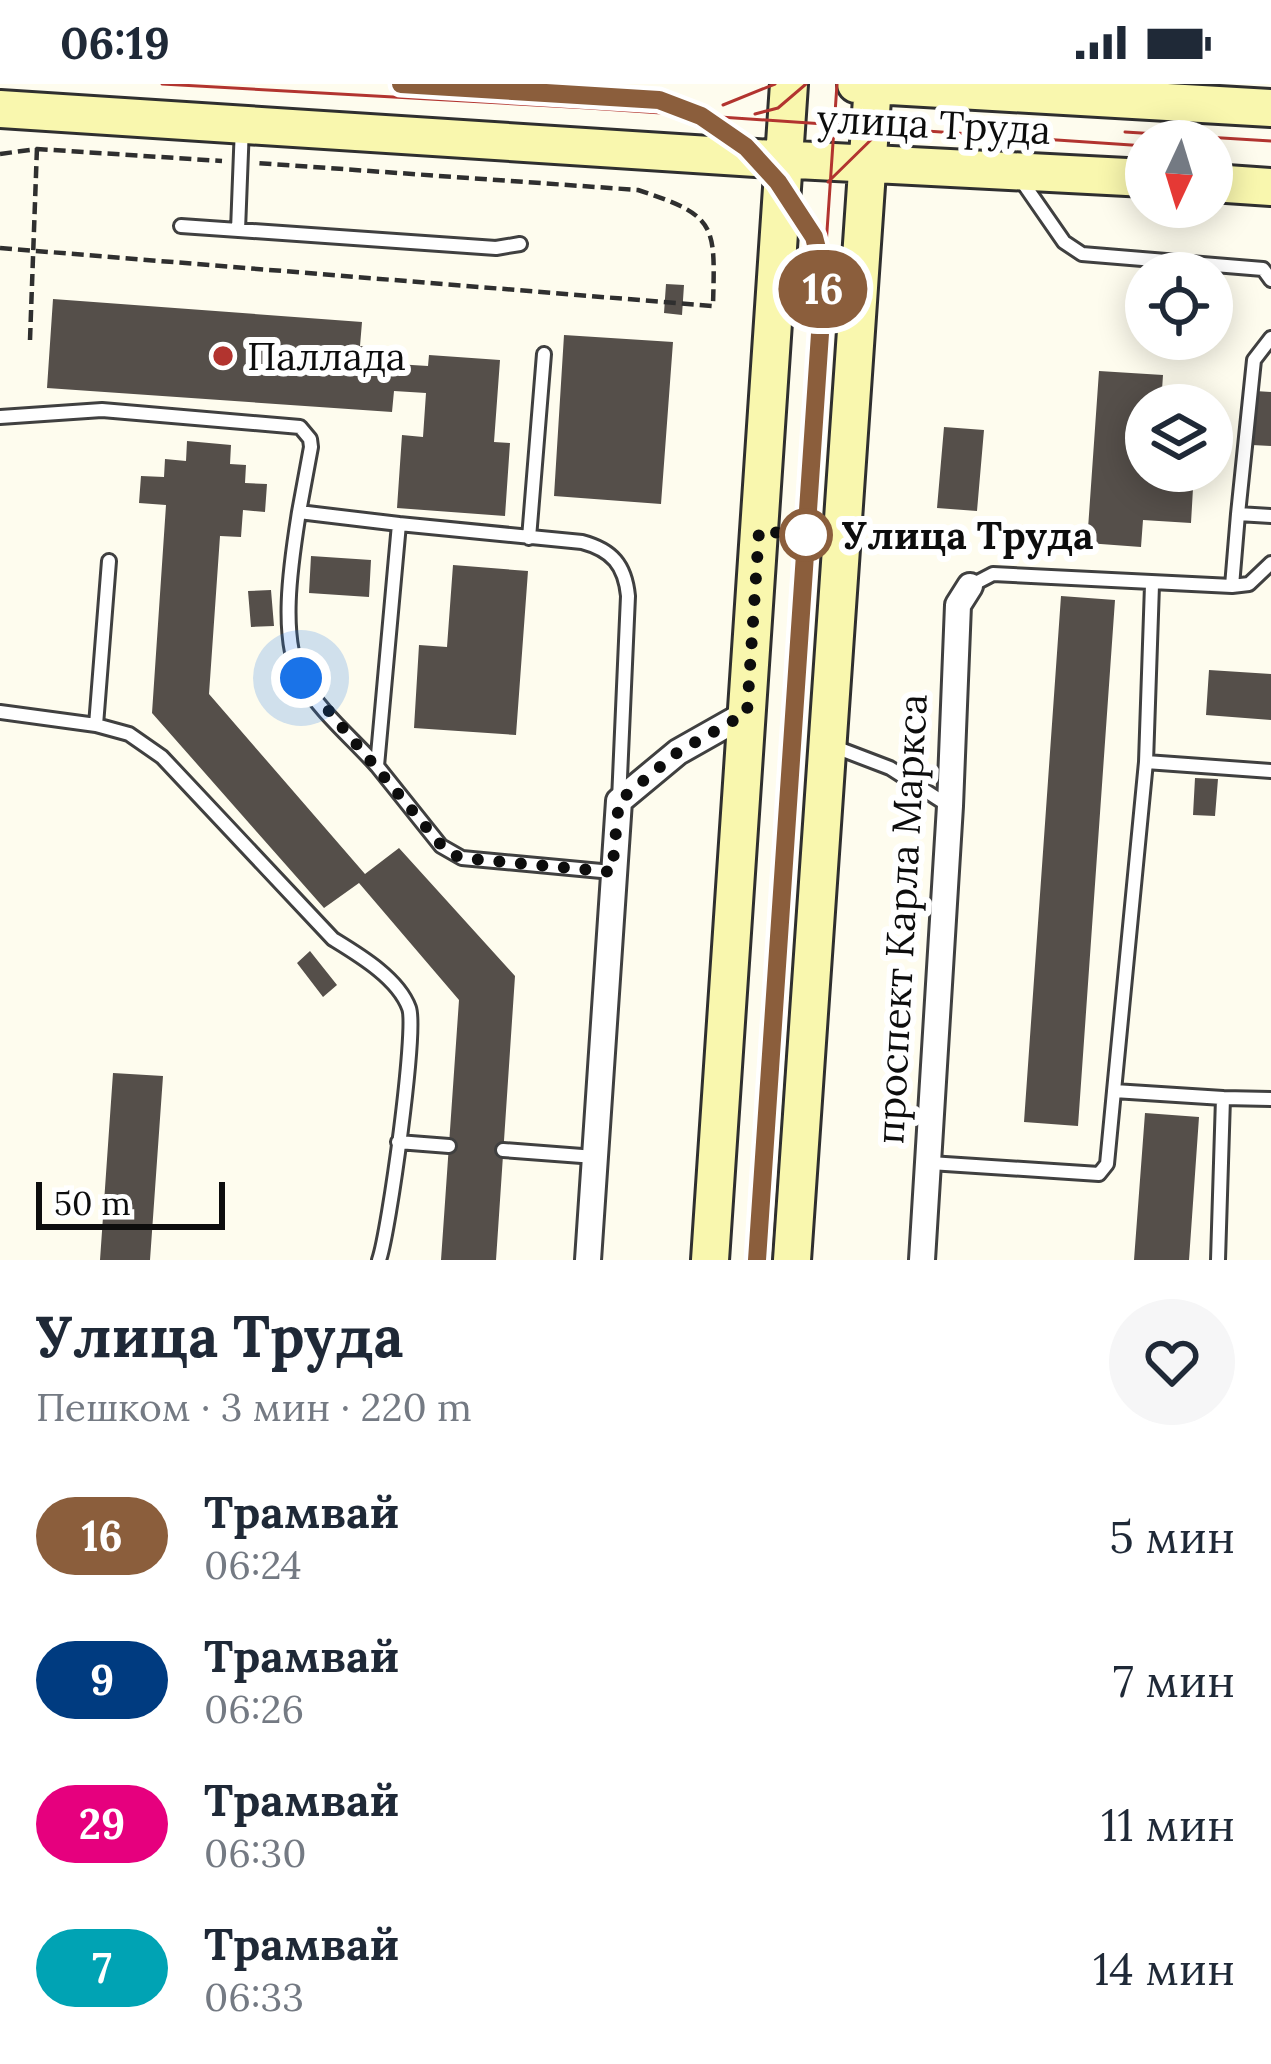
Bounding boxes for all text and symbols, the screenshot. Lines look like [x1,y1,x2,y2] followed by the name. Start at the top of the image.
[60,14,170,71] text: 06:19
[816,93,1052,155] street label: улица Труда
[1125,120,1233,228] north arrow
[1125,120,1233,492] map controls
[769,250,877,328] line badge: 16
[1125,252,1233,360] button: locate
[802,262,844,316] text: 16
[247,331,406,381] place label: Паллада
[210,343,236,369] marker: Паллада
[1125,384,1233,492] button: layers
[781,510,831,560] marker: Улица Труда
[842,510,1093,560] place label: Улица Труда
[271,648,331,708] your location
[864,693,938,1145] street label: проспект Карла Маркса
[36,1176,225,1229] scale bar
[54,1182,131,1224] text: 50 m
[1109,1299,1235,1425] button: heart
[36,1300,403,1373] text: Улица Труда
[36,1382,472,1432] text: Пешком · 3 мин · 220 m
[204,1483,399,1540] text: Трамвай
[1109,1508,1235,1565] text: 5 мин
[81,1509,123,1563] text: 16
[204,1540,302,1590] text: 06:24
[204,1627,399,1684] text: Трамвай
[1113,1652,1235,1709] text: 7 мин
[90,1653,114,1707] text: 9
[204,1684,304,1734] text: 06:26
[204,1771,399,1828] text: Трамвай
[1101,1796,1235,1853] text: 11 мин
[79,1797,125,1851] text: 29
[204,1828,306,1878] text: 06:30
[204,1915,399,1972] text: Трамвай
[1093,1940,1235,1997] text: 14 мин
[92,1941,112,1995] text: 7
[204,1972,304,2022] text: 06:33

